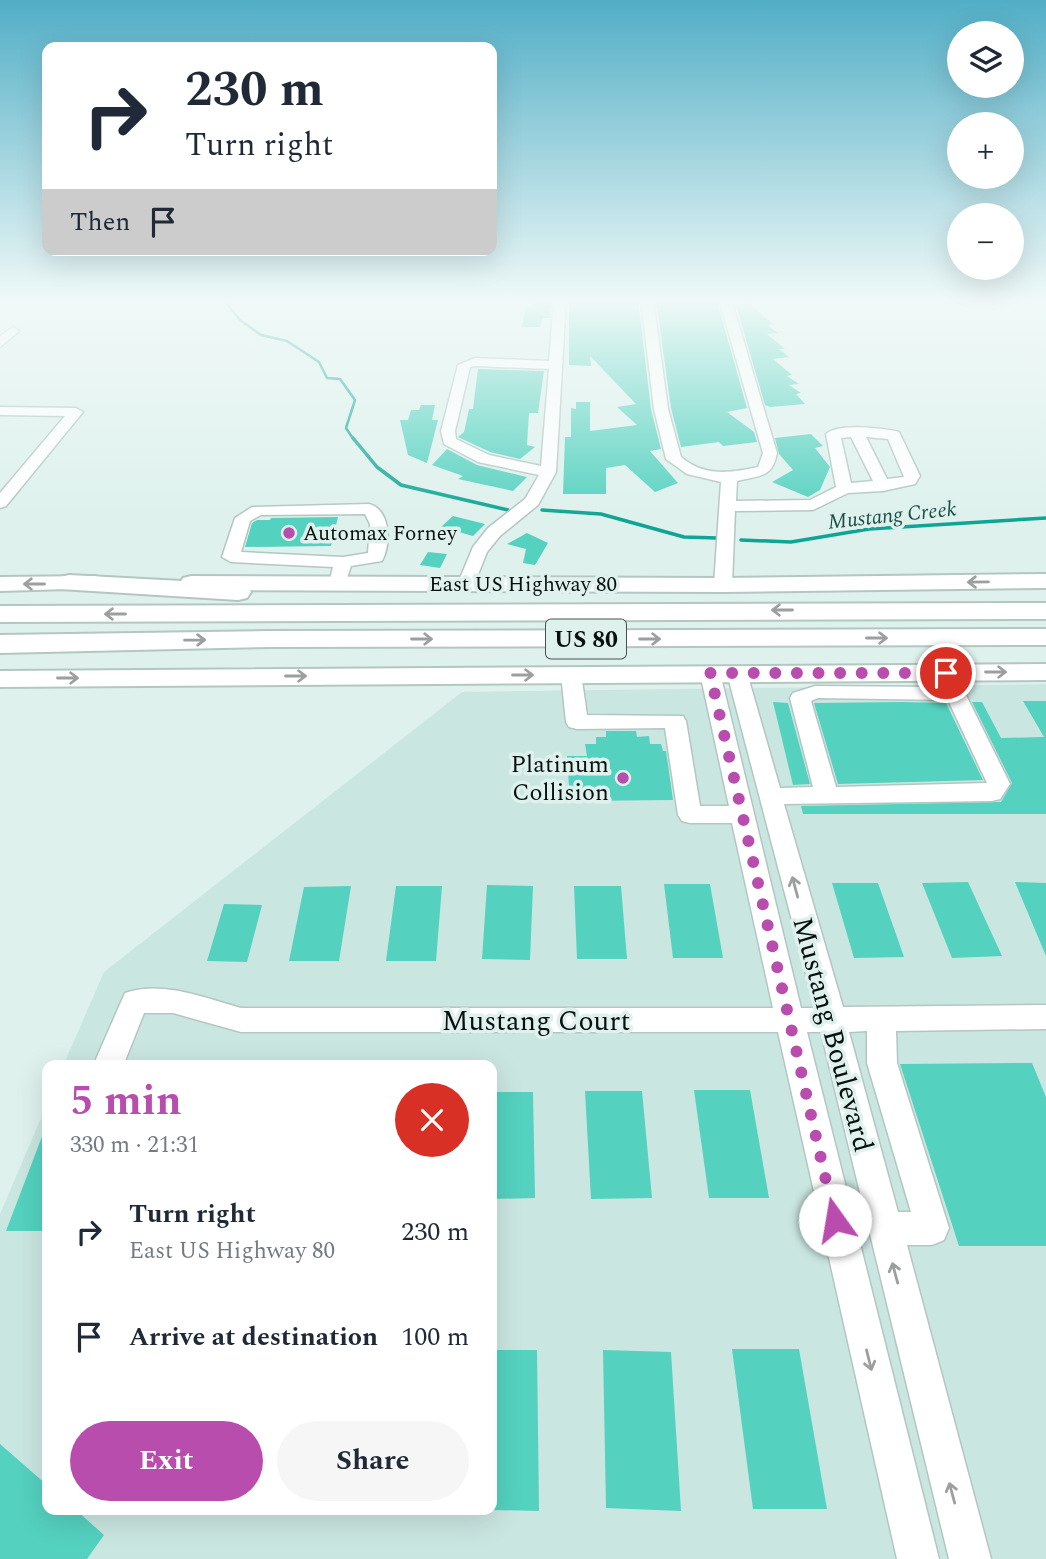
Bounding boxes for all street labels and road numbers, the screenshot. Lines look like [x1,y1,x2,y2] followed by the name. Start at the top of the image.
[429,569,617,601] street label: East US Highway 80
[546,620,626,659] road number: US 80
[781,912,885,1157] street label: Mustang Boulevard
[442,1000,630,1043] street label: Mustang Court

